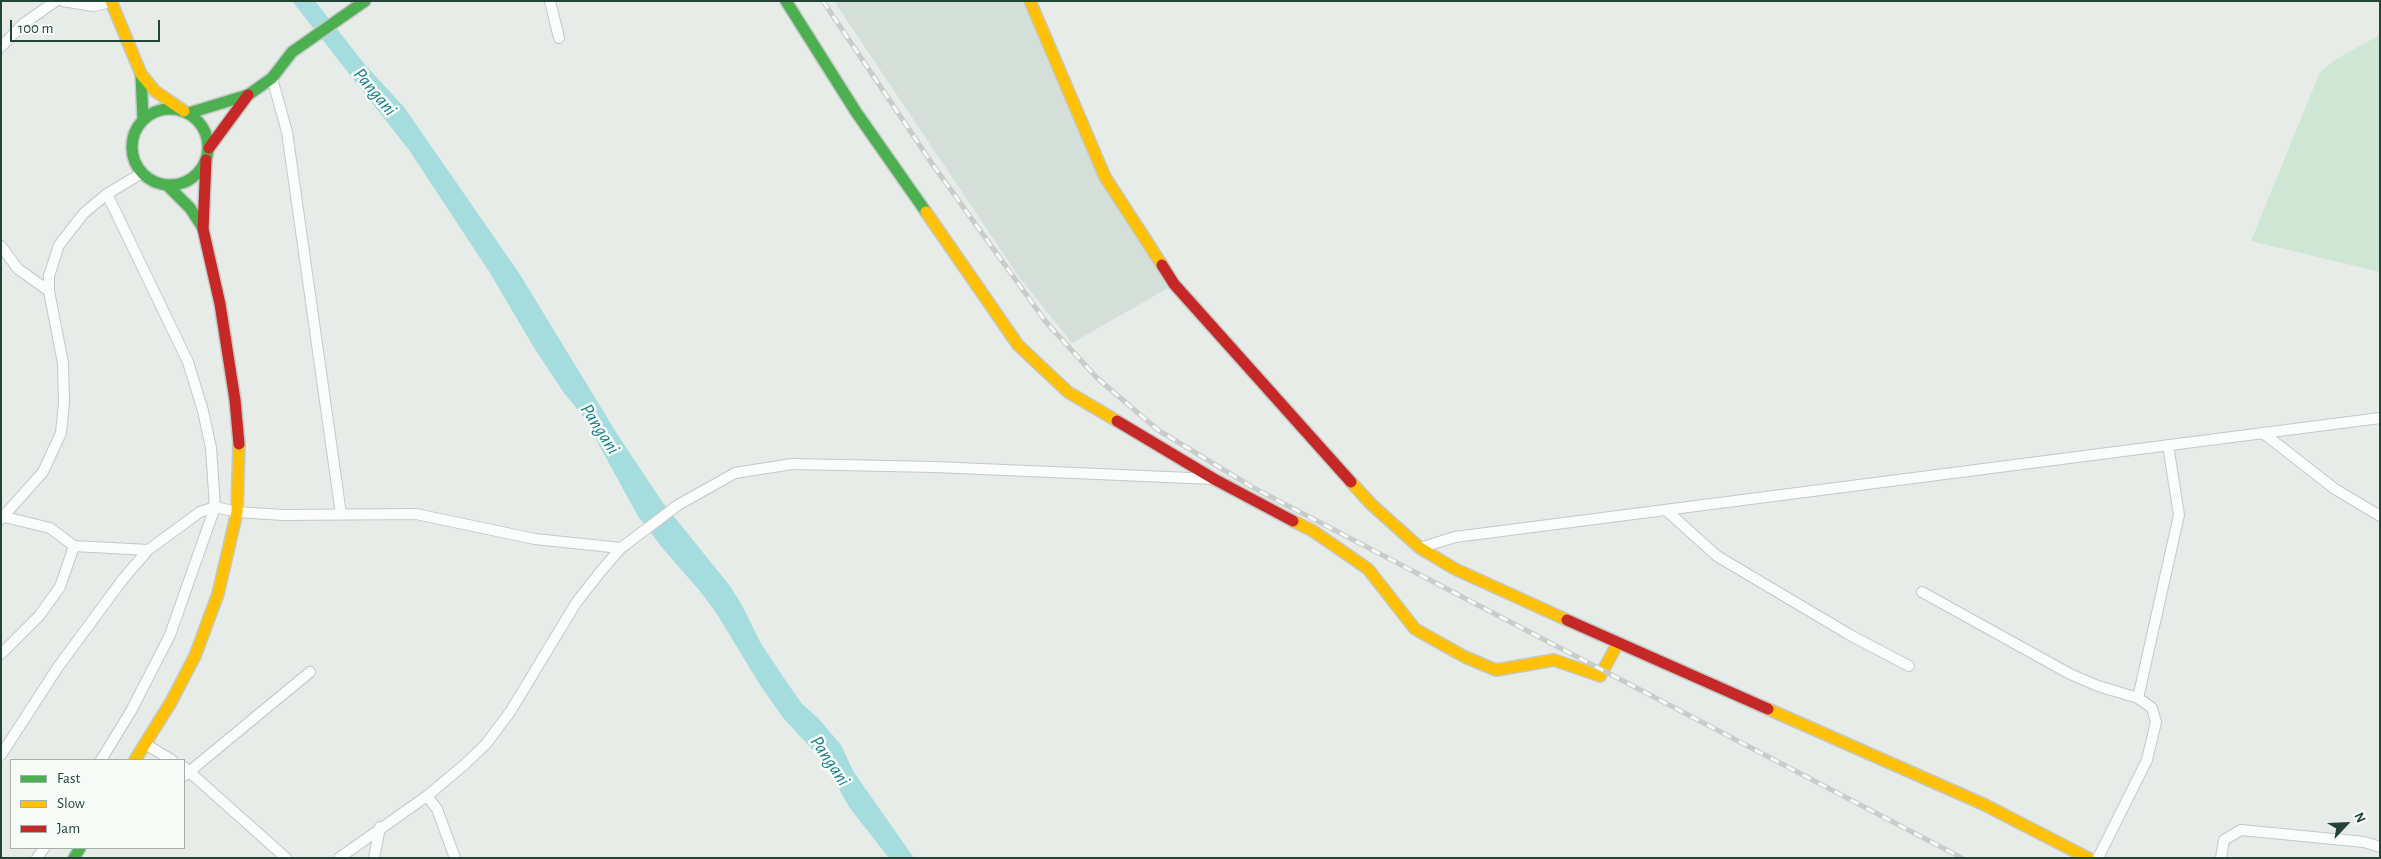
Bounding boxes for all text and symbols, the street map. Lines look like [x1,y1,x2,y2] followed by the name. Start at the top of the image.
[12,10,162,42] scale bar
[18,21,53,36] text: 100 m
[348,63,402,121] water label: Pangani
[575,399,625,459] water label: Pangani
[805,732,855,790] water label: Pangani
[10,759,185,849] legend
[57,771,80,786] text: Fast
[57,796,85,811] text: Slow
[2321,799,2371,849] north arrow
[2351,810,2368,825] text: N
[57,821,80,836] text: Jam

